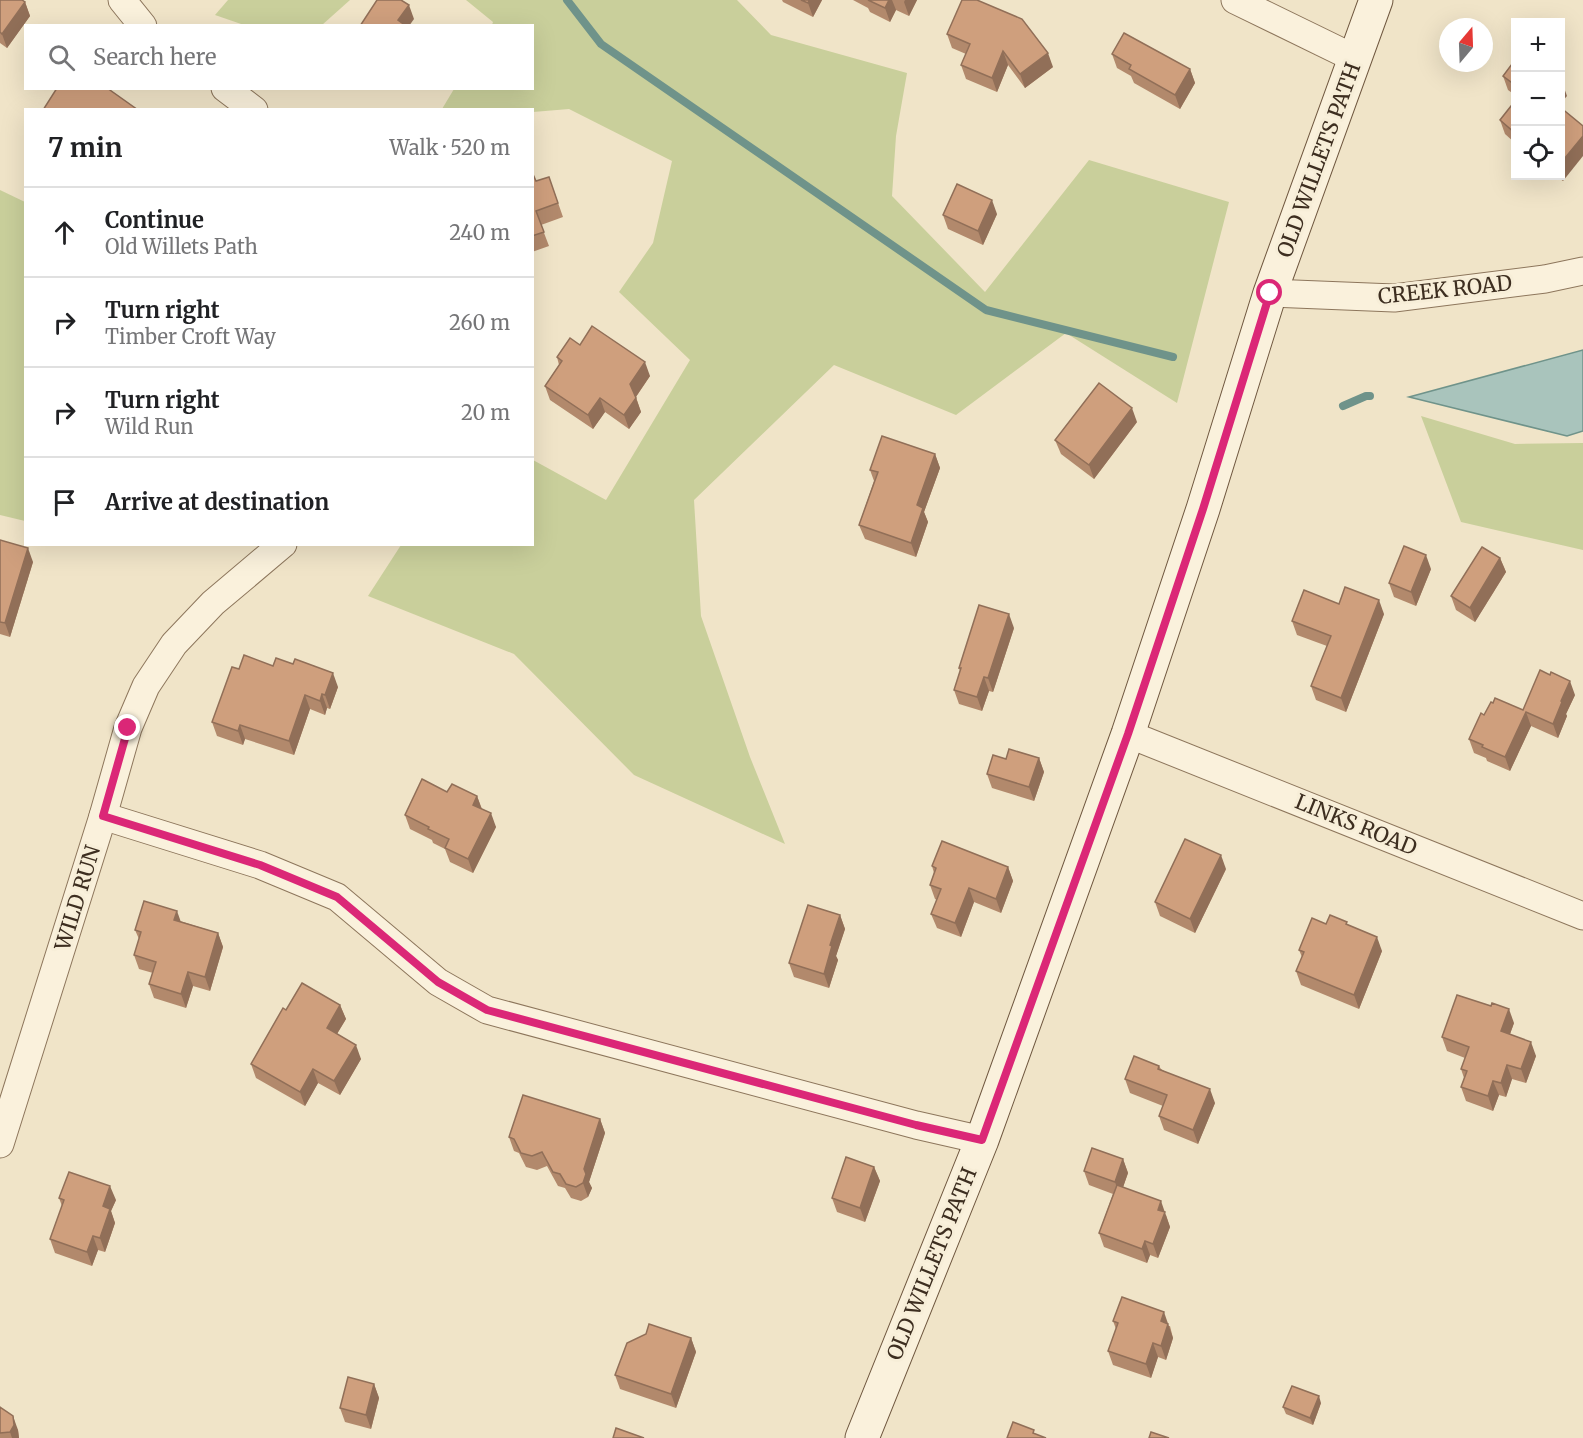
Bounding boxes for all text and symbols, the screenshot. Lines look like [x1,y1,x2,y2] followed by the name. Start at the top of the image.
[1439,18,1493,72] north arrow
[1511,18,1565,180] map controls
[1511,18,1565,72] button: +
[24,24,534,90] search box
[45,41,78,74] icon: search
[93,43,216,71] text: Search here
[1271,59,1366,261] street label: OLD WILLETS PATH
[1511,72,1565,126] button: −
[1511,126,1565,180] button: locate
[48,131,122,164] text: 7 min
[390,135,510,160] text: Walk · 520 m
[105,206,204,234] text: Continue
[48,216,81,249] icon: ahead
[449,220,510,245] text: 240 m
[105,234,258,259] text: Old Willets Path
[1377,269,1514,310] street label: CREEK ROAD
[1256,279,1282,305] route start
[105,296,219,324] text: Turn right
[48,306,81,339] icon: right
[449,310,510,335] text: 260 m
[105,324,276,349] text: Timber Croft Way
[105,386,219,414] text: Turn right
[48,396,81,429] icon: right
[461,400,510,425] text: 20 m
[105,414,194,439] text: Wild Run
[48,486,81,519] icon: arrive
[105,488,329,516] text: Arrive at destination
[114,714,140,740] route end
[1291,788,1421,861] street label: LINKS ROAD
[48,842,106,955] street label: WILD RUN
[881,1163,983,1364] street label: OLD WILLETS PATH

